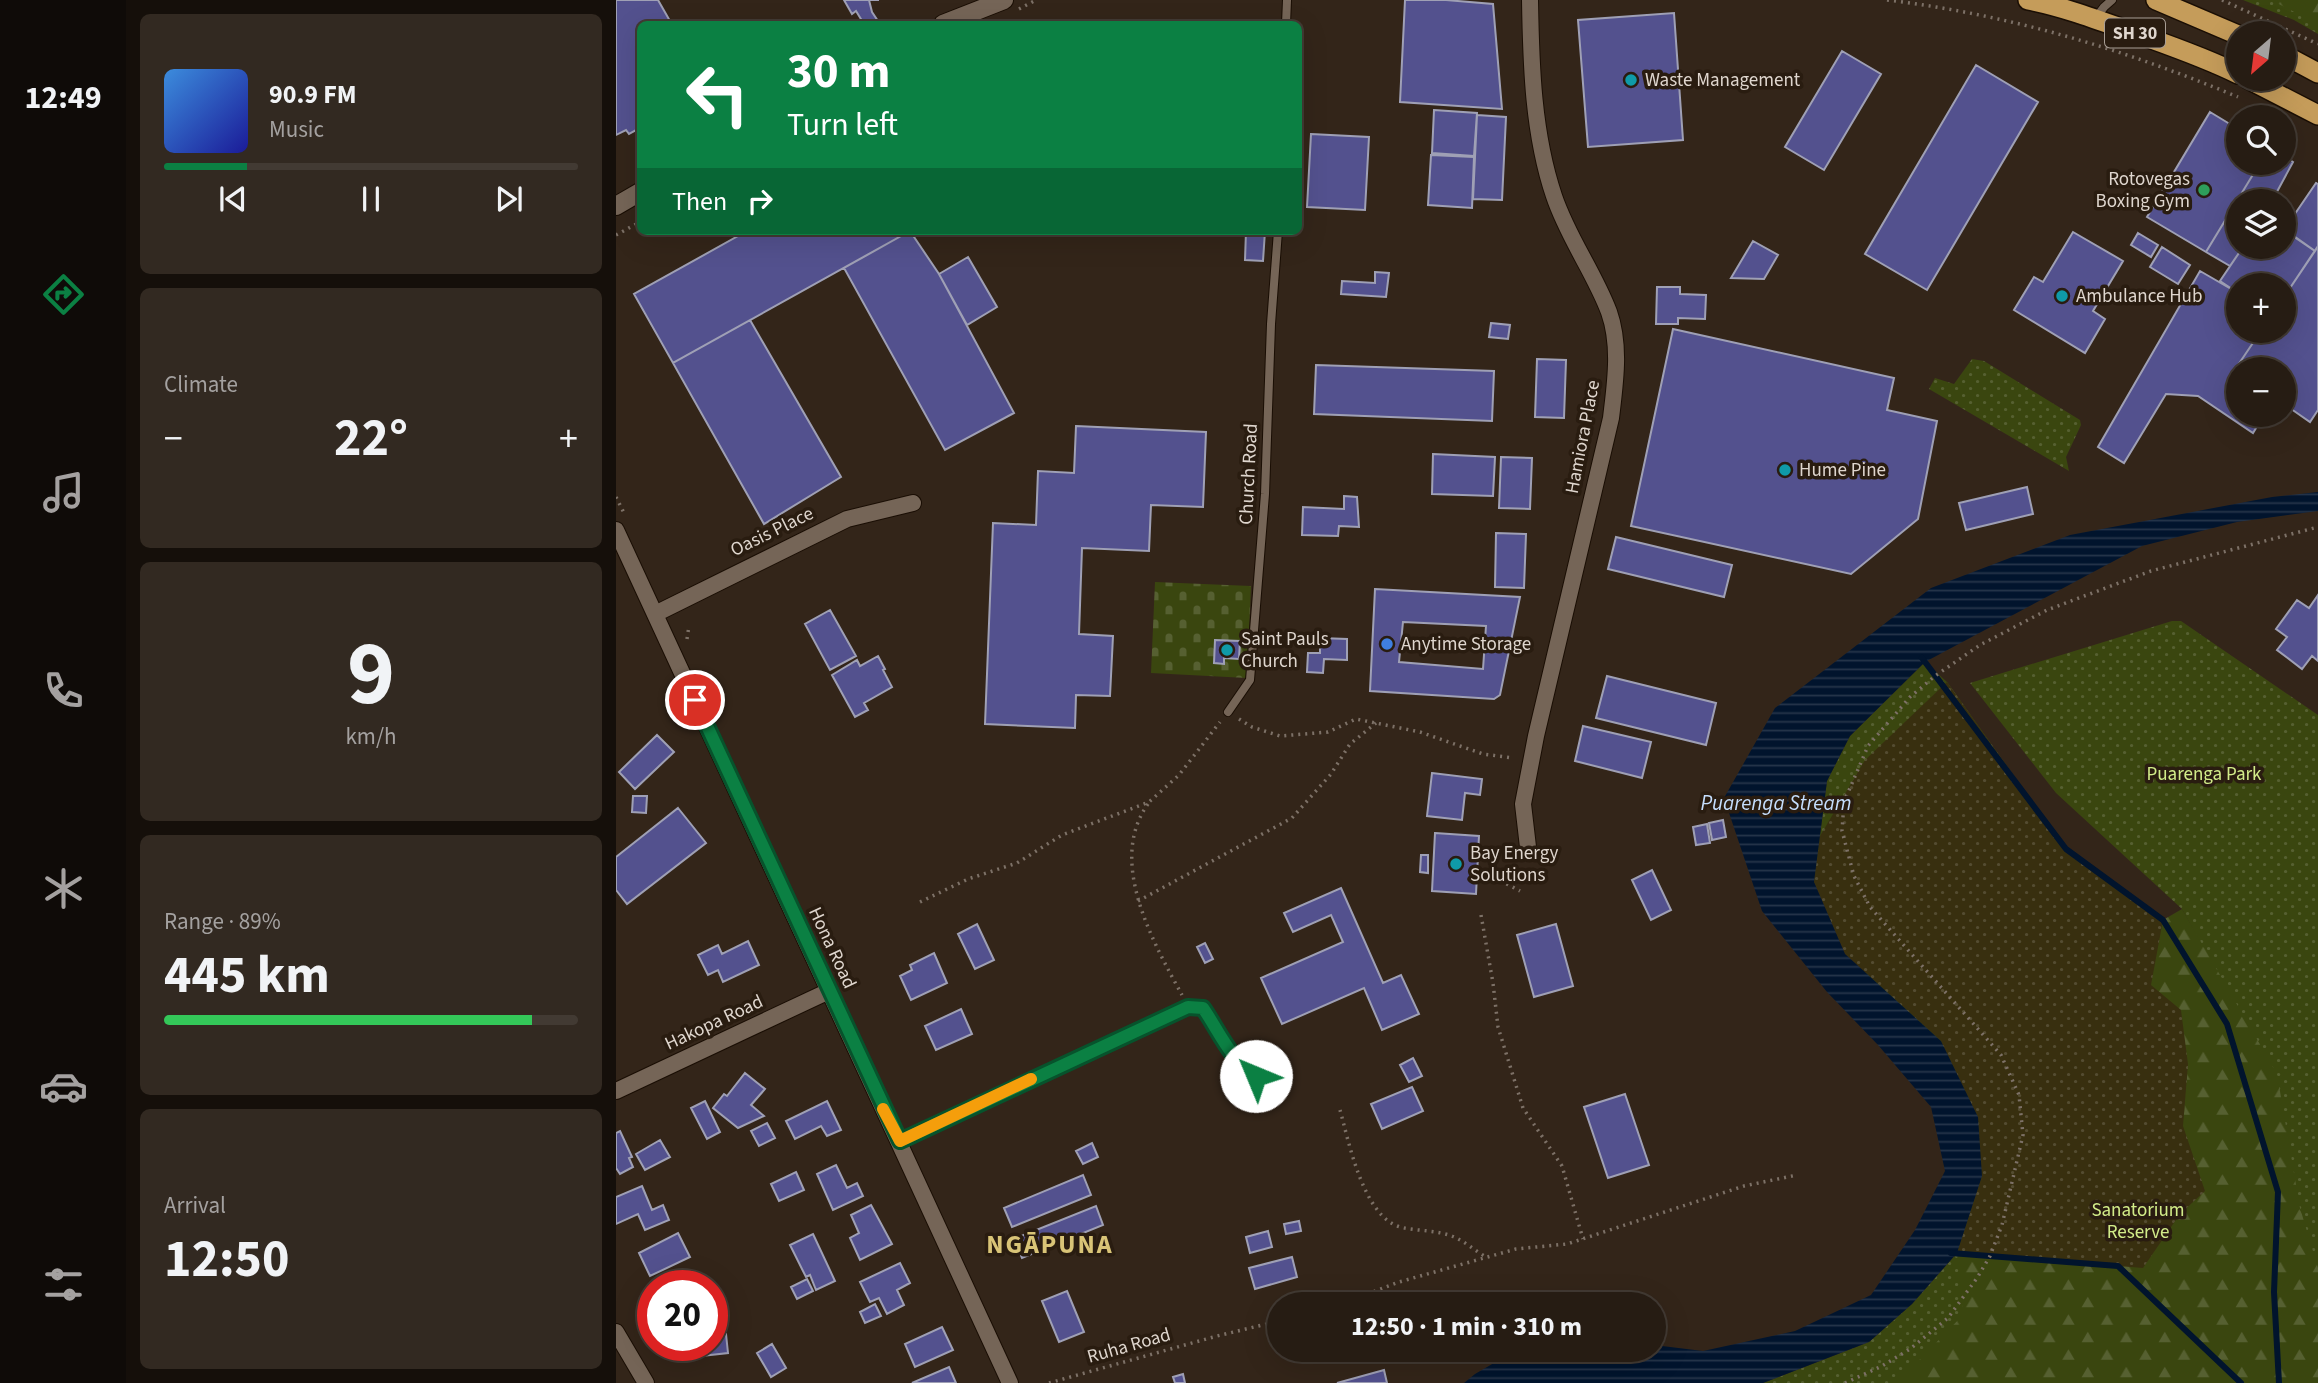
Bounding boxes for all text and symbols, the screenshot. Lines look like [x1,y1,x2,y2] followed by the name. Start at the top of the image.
[2105,18,2165,48] road number: SH 30
[2226,21,2296,91] north arrow
[2226,21,2296,427] map controls
[787,37,891,107] text: 30 m
[672,49,763,140] icon: left
[1645,67,1801,94] place label: Waste Management
[1623,72,1639,88] marker: Waste Management
[24,75,102,121] text: 12:49
[269,76,357,113] text: 90.9 FM
[787,102,898,148] text: Turn left
[2226,105,2296,175] button: search
[269,113,324,146] text: Music
[2096,166,2190,215] place label: Rotovegas Boxing Gym
[214,180,252,218] icon: previous
[352,180,390,218] icon: pause
[490,180,528,218] icon: next
[741,182,779,220] icon: right
[2196,182,2212,198] marker: Rotovegas Boxing Gym
[672,183,727,220] text: Then
[2226,189,2296,259] button: layers
[39,270,88,319] icon: directions
[2226,273,2296,343] button: +
[2076,283,2202,310] place label: Ambulance Hub
[2054,288,2070,304] marker: Ambulance Hub
[2226,357,2296,427] button: −
[164,368,238,401] text: Climate
[1559,378,1607,496] street label: Hamiora Place
[334,402,408,476] text: 22°
[164,412,183,466] text: −
[559,412,578,466] text: +
[1233,423,1265,525] street label: Church Road
[1799,457,1886,484] place label: Hume Pine
[1777,462,1793,478] marker: Hume Pine
[39,468,88,517] icon: music
[726,500,818,564] street label: Oasis Place
[347,610,395,739] text: 9
[1241,626,1329,675] place label: Saint Pauls Church
[1401,631,1531,658] place label: Anytime Storage
[1379,636,1395,652] marker: Anytime Storage
[1219,642,1235,658] marker: Saint Pauls Church
[39,666,88,715] icon: phone
[665,670,725,730] pin
[676,681,714,719] icon: arrive
[345,720,397,753] text: km/h
[2146,761,2262,788] park label: Puarenga Park
[1701,788,1851,818] water label: Puarenga Stream
[1470,840,1559,889] place label: Bay Energy Solutions
[1448,856,1464,872] marker: Bay Energy Solutions
[39,864,88,913] icon: climate
[801,903,863,993] street label: Hona Road
[164,905,281,938] text: Range · 89%
[164,939,330,1013] text: 445 km
[660,988,768,1058] street label: Hakopa Road
[1219,1039,1293,1113] position arrow
[39,1062,88,1111] icon: car
[164,1189,226,1222] text: Arrival
[2091,1197,2185,1246] park label: Sanatorium Reserve
[164,1223,289,1297] text: 12:50
[986,1226,1114,1263] district label: NGĀPUNA
[39,1260,88,1309] icon: filters
[637,1270,728,1361] speed limit sign: 20
[1351,1308,1582,1345] text: 12:50 · 1 min · 310 m
[1084,1321,1174,1371] street label: Ruha Road

